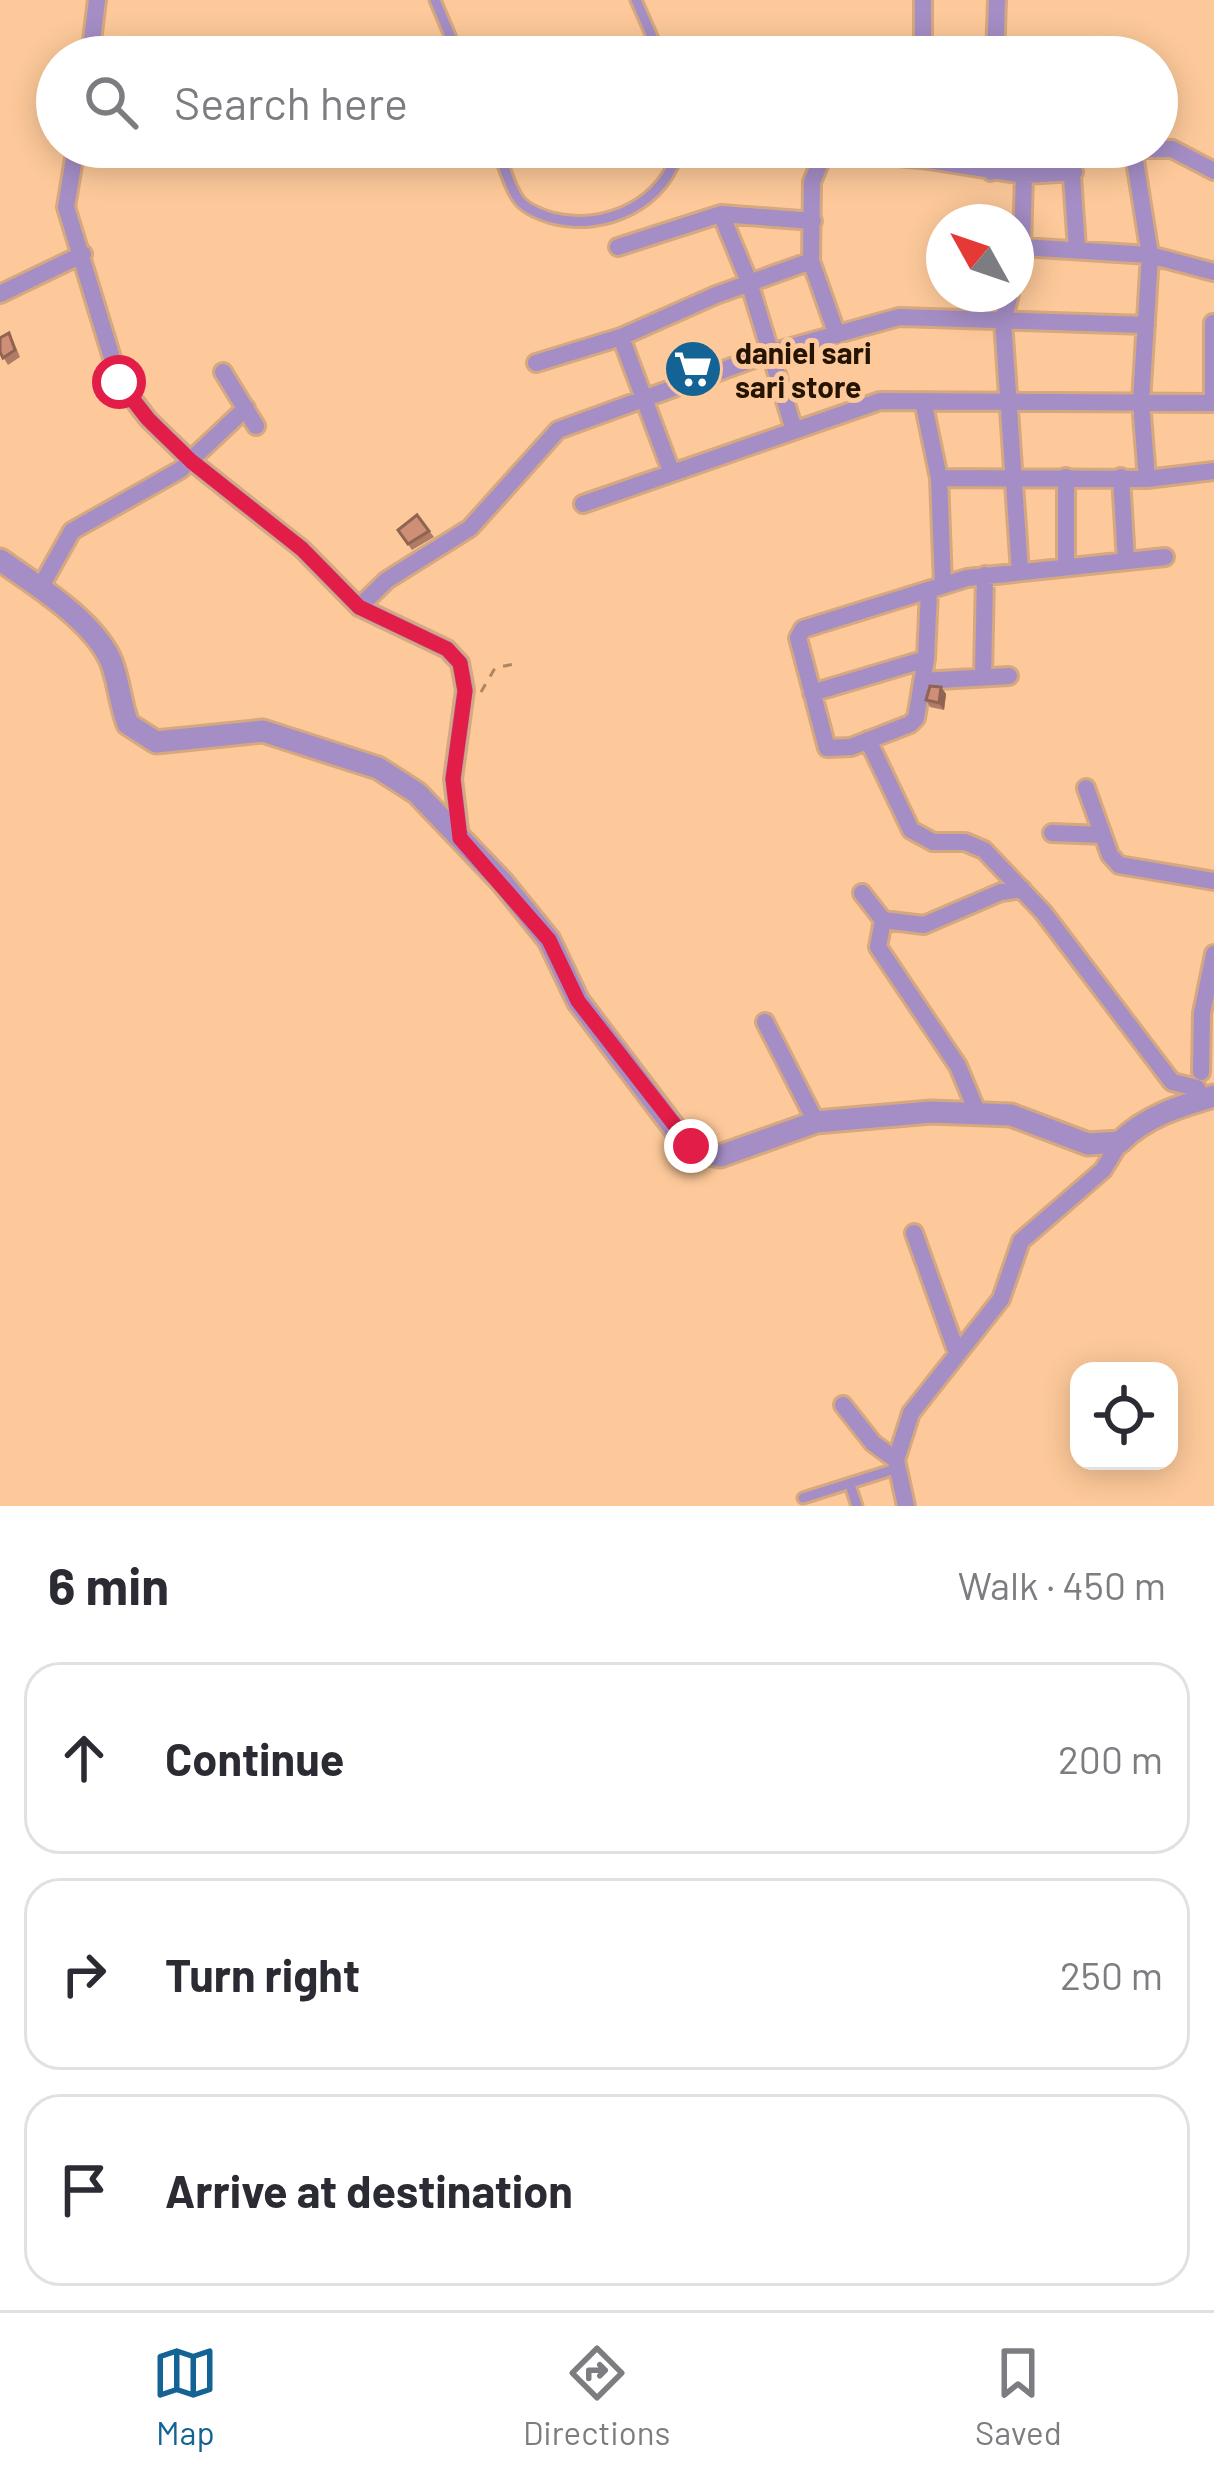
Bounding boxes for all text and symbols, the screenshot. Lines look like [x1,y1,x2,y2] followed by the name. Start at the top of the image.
[36,36,1178,168] search box
[78,69,144,135] icon: search
[174,75,408,129] text: Search here
[926,204,1034,312] north arrow
[735,334,872,404] place label: daniel sari sari store
[662,338,724,400] supermarket icon: daniel sari sari store
[92,355,146,409] route start
[664,1119,718,1173] route end
[1070,1362,1178,1470] map controls
[1070,1362,1178,1470] button: locate
[48,1554,169,1615] text: 6 min
[958,1561,1166,1608] text: Walk · 450 m
[51,1725,117,1791] icon: ahead
[165,1731,344,1785] text: Continue
[1058,1735,1163,1782] text: 200 m
[51,1941,117,2007] icon: right
[165,1947,360,2001] text: Turn right
[1060,1951,1163,1998] text: 250 m
[51,2157,117,2223] icon: arrive
[165,2163,573,2217] text: Arrive at destination
[152,2340,218,2452] tab: Map
[523,2340,670,2452] tab: Directions
[975,2340,1062,2452] tab: Saved

